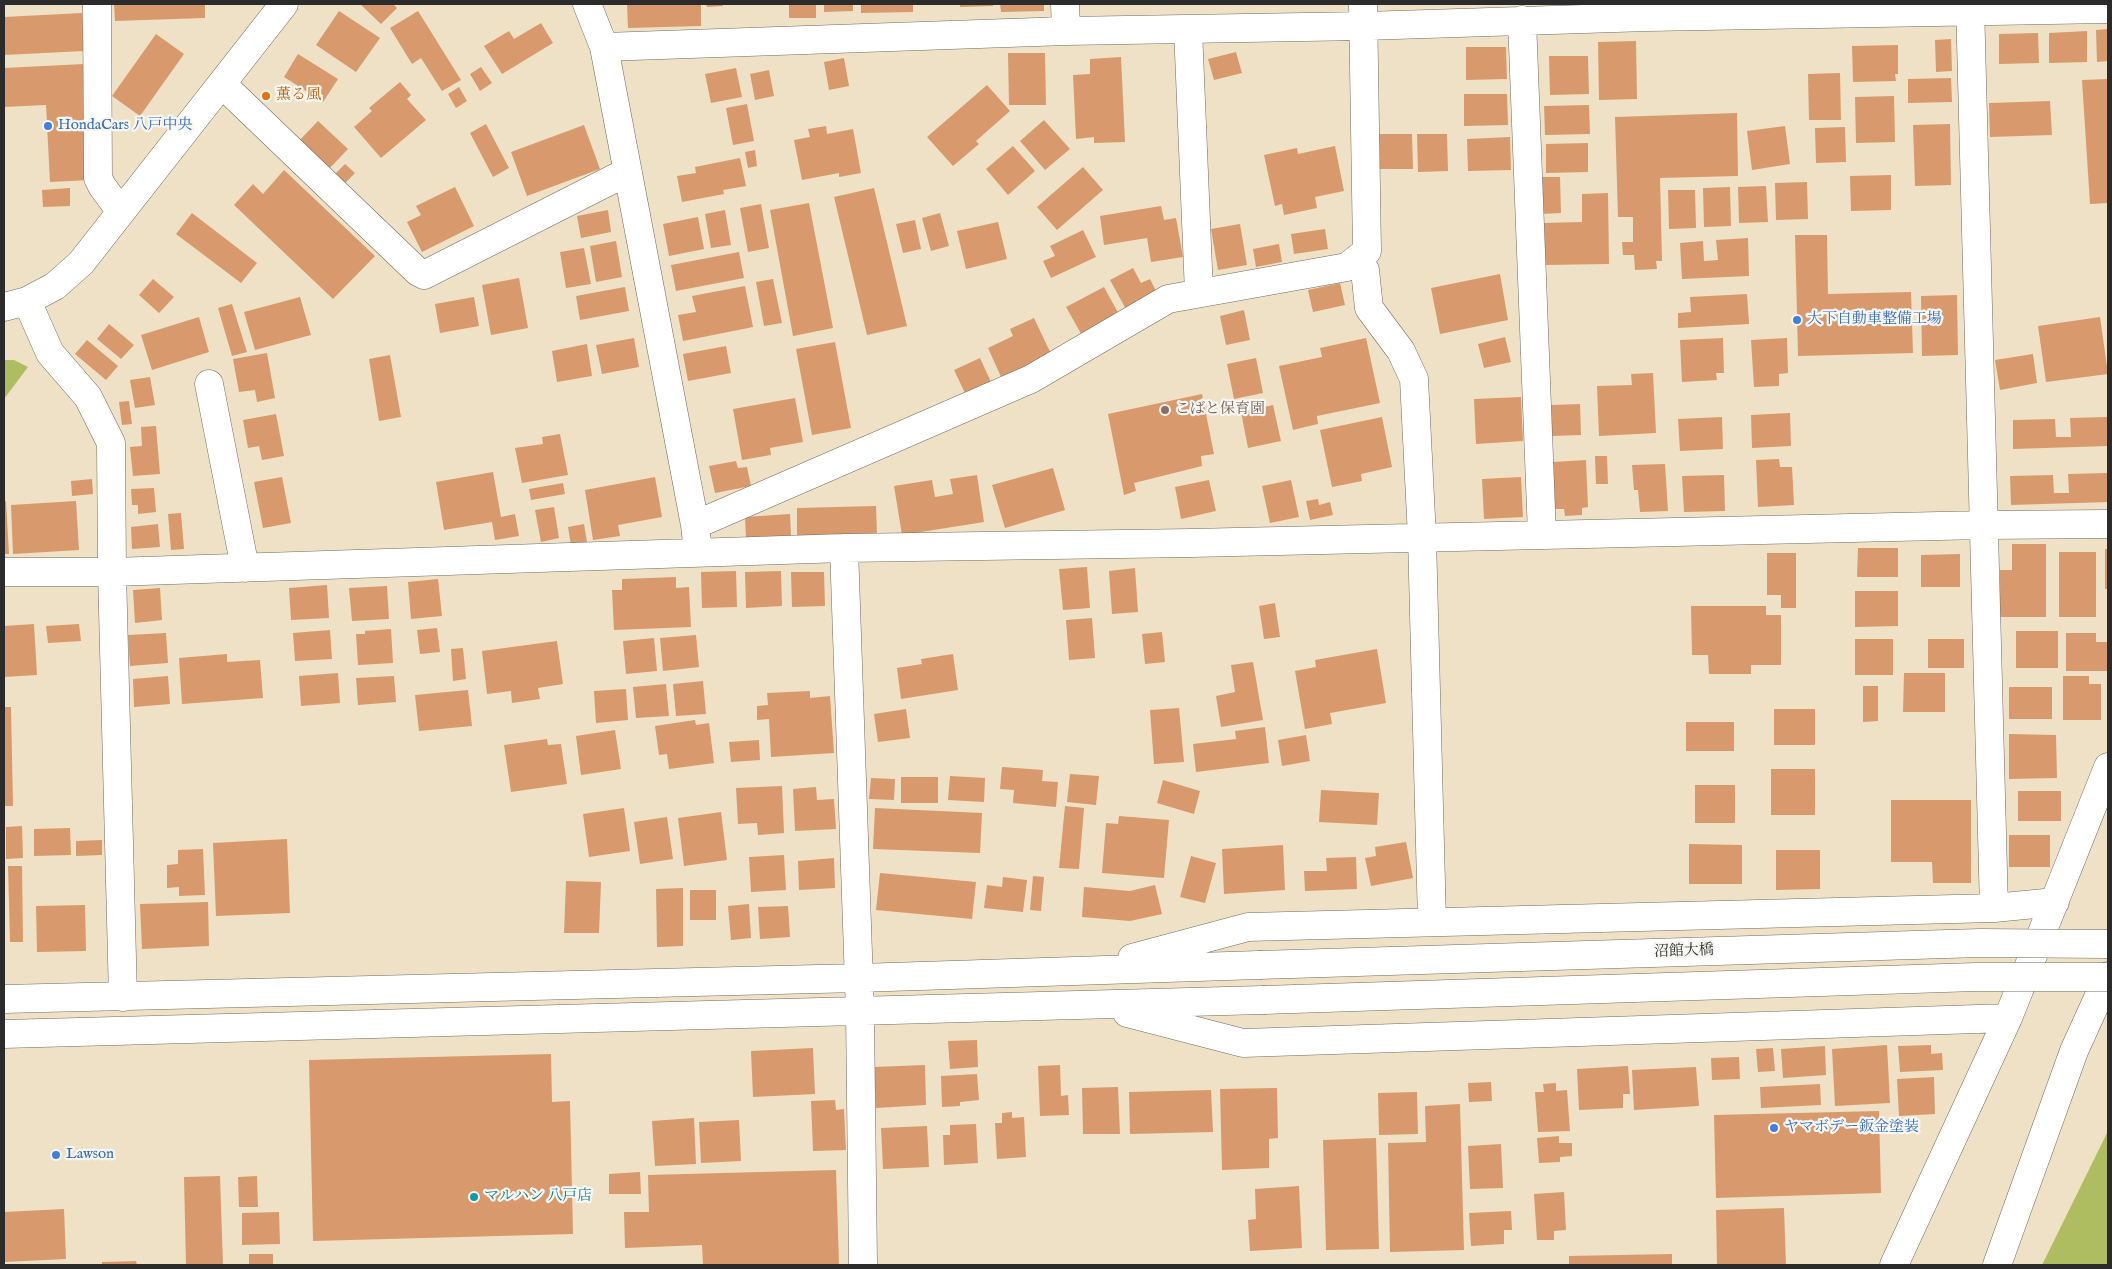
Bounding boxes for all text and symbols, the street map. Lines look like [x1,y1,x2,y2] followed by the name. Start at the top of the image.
[276,87,321,105] place label: 薫る風
[260,90,272,102] marker: 薫る風
[58,117,192,135] place label: HondaCars 八戸中央
[42,120,54,132] marker: HondaCars 八戸中央
[1807,311,1942,329] place label: 大下自動車整備工場
[1791,314,1803,326] marker: 大下自動車整備工場
[1175,401,1265,419] place label: こばと保育園
[1159,404,1171,416] marker: こばと保育園
[1654,942,1714,962] street label: 沼館大橋
[1784,1119,1919,1137] place label: ヤマボデー鈑金塗装
[1768,1122,1780,1134] marker: ヤマボデー鈑金塗装
[66,1146,114,1164] place label: Lawson
[50,1149,62,1161] marker: Lawson
[484,1188,592,1206] place label: マルハン 八戸店
[468,1191,480,1203] marker: マルハン 八戸店

